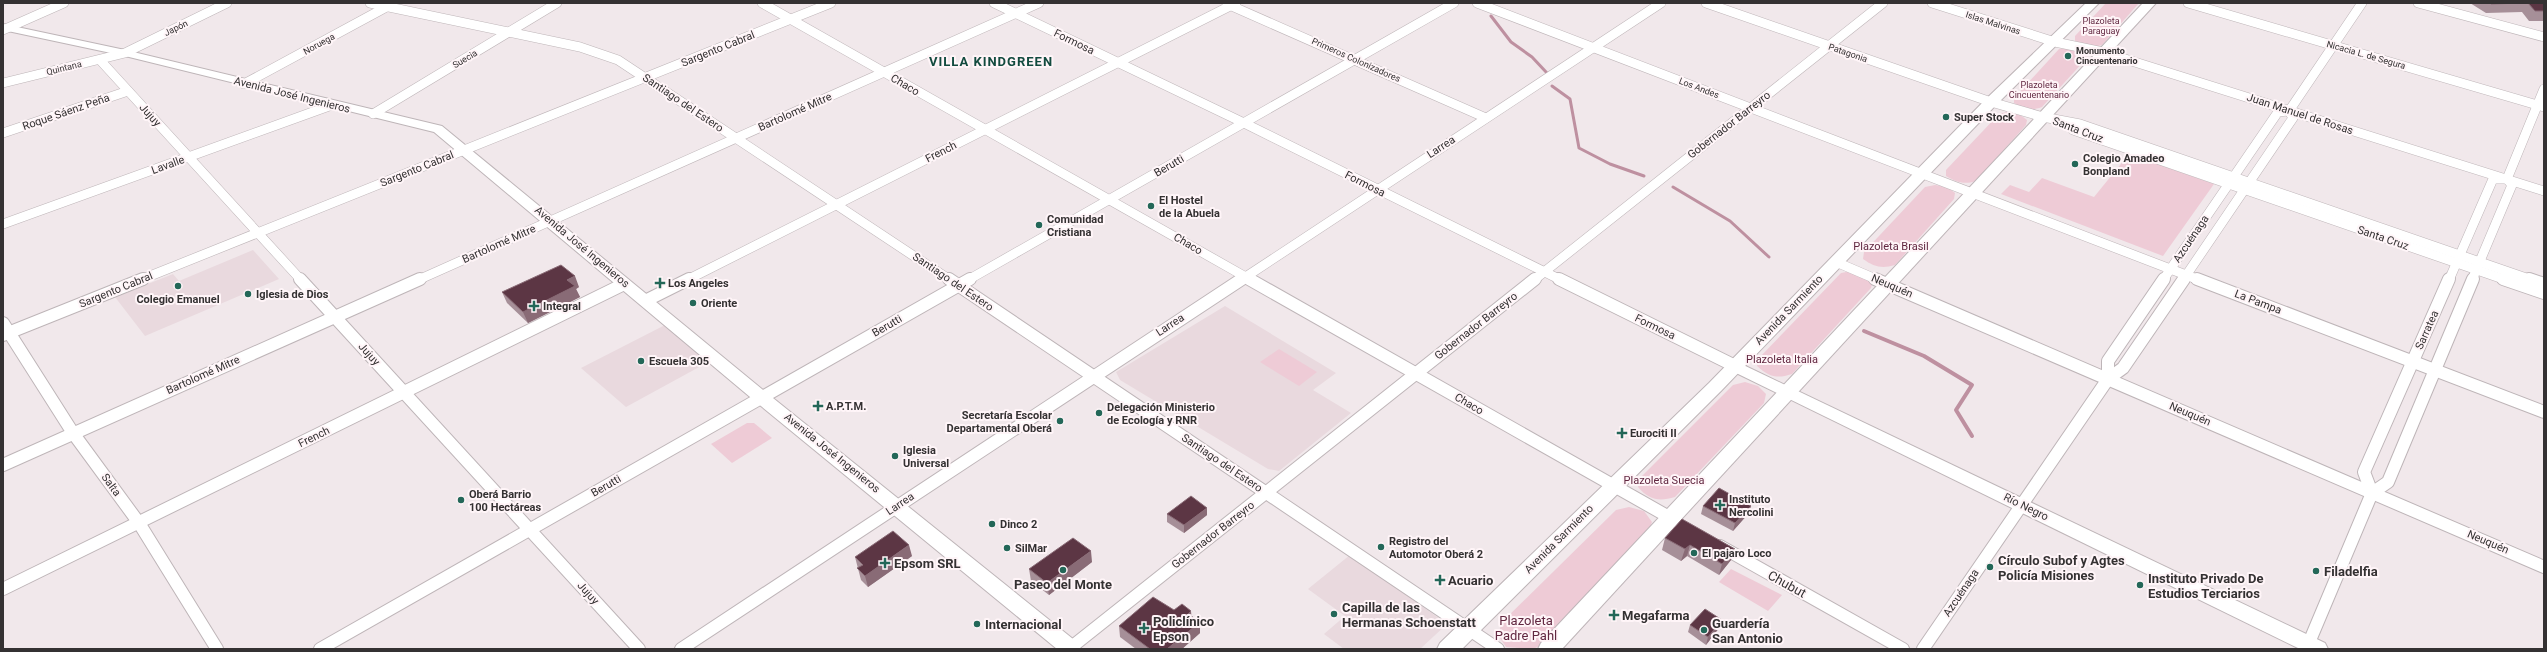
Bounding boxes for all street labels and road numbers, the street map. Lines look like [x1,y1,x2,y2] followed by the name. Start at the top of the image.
[1964,9,2022,37] street label: Islas Malvinas
[163,18,189,38] street label: Japón
[1052,27,1096,57] street label: Formosa
[679,28,757,70] street label: Sargento Cabral
[302,31,337,57] street label: Noruega
[1310,36,1402,84] street label: Primeros Colonizadores
[2325,39,2407,71] street label: Nicacia L. de Segura
[1827,42,1869,64] street label: Patagonia
[451,48,479,70] street label: Suecia
[45,59,83,77] street label: Quintana
[640,71,726,135] street label: Santiago del Estero
[888,72,922,98] street label: Chaco
[232,74,352,116] street label: Avenida José Ingenieros
[1678,76,1721,100] street label: Los Andes
[1685,89,1773,161] street label: Gobernador Barreyro
[756,90,834,134] street label: Bartolomé Mitre
[21,91,111,133] street label: Roque Sáenz Peña
[2245,91,2355,137] street label: Juan Manuel de Rosas
[136,101,164,130] street label: Jujuy
[2051,114,2106,146] street label: Santa Cruz
[1424,133,1458,161] street label: Larrea
[923,139,959,165] street label: French
[378,148,456,190] street label: Sargento Cabral
[1152,152,1186,180] street label: Berutti
[150,153,186,177] street label: Lavalle
[1343,168,1387,200] street label: Formosa
[532,204,632,291] street label: Avenida José Ingenieros
[2170,213,2212,265] street label: Azcuénaga
[460,222,538,266] street label: Bartolomé Mitre
[2356,223,2411,253] street label: Santa Cruz
[1171,231,1205,257] street label: Chaco
[910,250,996,314] street label: Santiago del Estero
[77,269,155,311] street label: Sargento Cabral
[1869,271,1915,301] street label: Neuquén
[1752,272,1826,348] street label: Avenida Sarmiento
[2233,287,2283,317] street label: La Pampa
[1432,290,1520,362] street label: Gobernador Barreyro
[2413,309,2441,351] street label: Sarratea
[1153,311,1187,339] street label: Larrea
[870,312,904,340] street label: Berutti
[1633,312,1677,342] street label: Formosa
[355,340,383,369] street label: Jujuy
[164,353,242,397] street label: Bartolomé Mitre
[1452,391,1486,417] street label: Chaco
[2167,399,2213,429] street label: Neuquén
[781,410,883,496] street label: Avenida José Ingenieros
[296,424,332,450] street label: French
[1179,431,1265,495] street label: Santiago del Estero
[98,471,124,499] street label: Salta
[589,472,623,500] street label: Berutti
[883,490,917,518] street label: Larrea
[2001,491,2051,523] street label: Río Negro
[1169,499,1257,571] street label: Gobernador Barreyro
[1522,502,1596,576] street label: Avenida Sarmiento
[2465,527,2511,557] street label: Neuquén
[1765,567,1809,601] street label: Chubut
[1940,567,1982,619] street label: Azcuénaga
[574,579,602,608] street label: Jujuy

